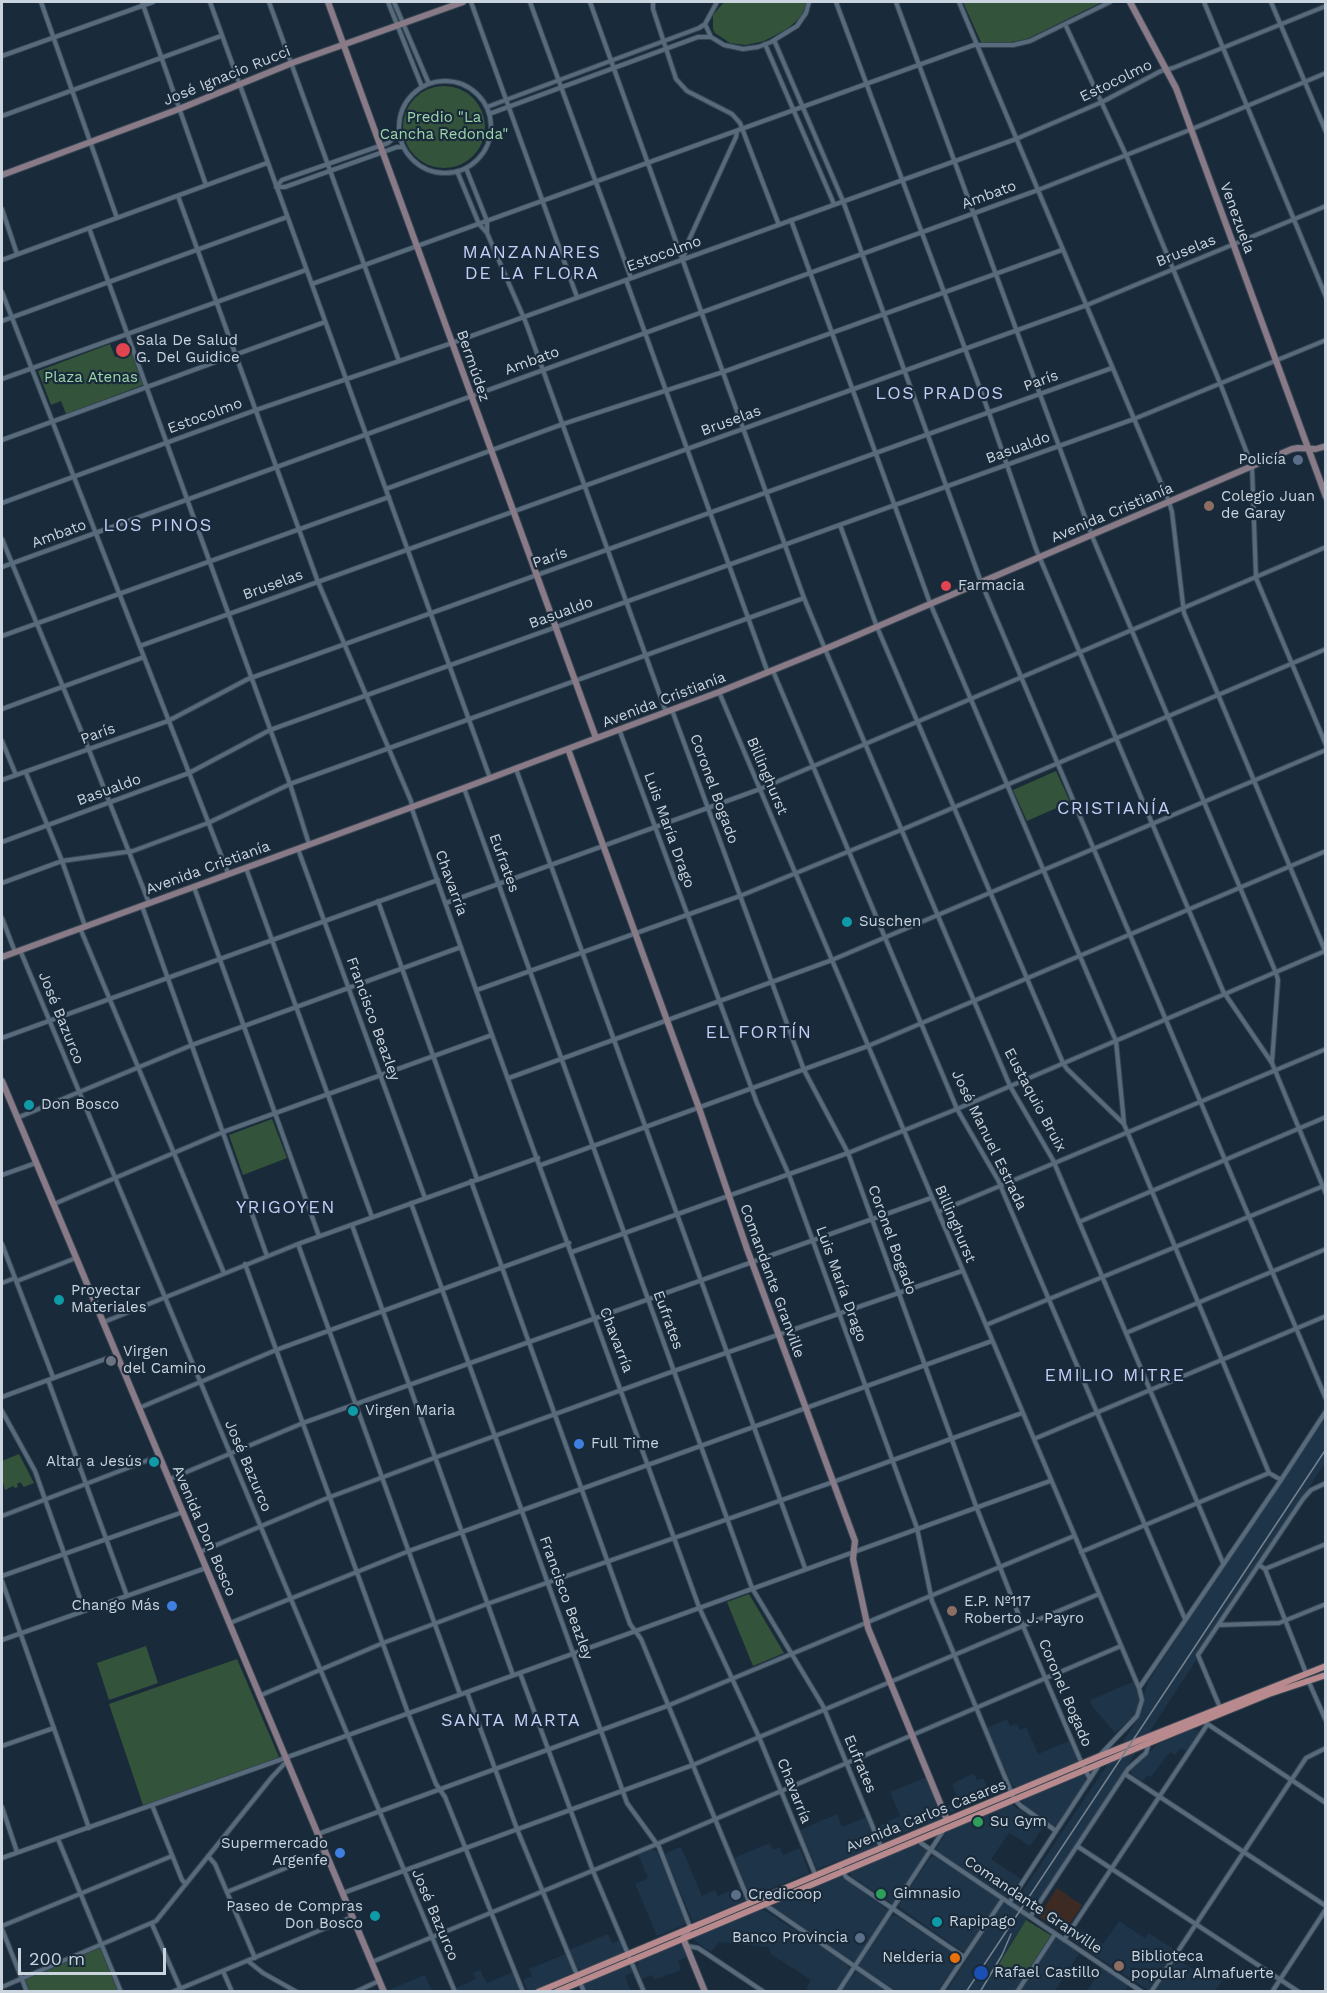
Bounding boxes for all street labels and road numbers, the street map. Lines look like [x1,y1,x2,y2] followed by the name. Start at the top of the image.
[161,42,293,110] street label: José Ignacio Rucci
[1077,56,1155,106] street label: Estocolmo
[959,177,1019,213] street label: Ambato
[1216,180,1258,256] street label: Venezuela
[1154,231,1218,271] street label: Bruselas
[624,232,704,276] street label: Estocolmo
[452,328,494,404] street label: Bermúdez
[502,343,562,379] street label: Ambato
[1021,366,1061,396] street label: París
[165,394,245,438] street label: Estocolmo
[698,402,764,440] street label: Bruselas
[983,428,1053,468] street label: Basualdo
[1048,479,1176,547] street label: Avenida Cristianía
[29,516,89,552] street label: Ambato
[530,544,570,572] street label: París
[240,566,306,604] street label: Bruselas
[526,593,596,633] street label: Basualdo
[600,668,728,732] street label: Avenida Cristianía
[78,719,118,749] street label: París
[686,732,742,846] street label: Coronel Bogado
[743,734,791,818] street label: Billinghurst
[74,770,144,810] street label: Basualdo
[640,770,698,890] street label: Luis María Drago
[485,831,523,895] street label: Eufrates
[143,837,273,899] street label: Avenida Cristianía
[431,848,471,918] street label: Chavarría
[342,955,404,1083] street label: Francisco Beazley
[34,969,88,1067] street label: José Bazurco
[1000,1045,1070,1155] street label: Eustaquio Bruix
[947,1067,1031,1213] street label: José Manuel Estrada
[931,1182,979,1266] street label: Billinghurst
[864,1183,920,1297] street label: Coronel Bogado
[736,1202,808,1360] street label: Comandante Granville
[812,1224,870,1344] street label: Luis María Drago
[649,1288,687,1352] street label: Eufrates
[595,1305,637,1375] street label: Chavarría
[221,1417,275,1515] street label: José Bazurco
[168,1463,240,1599] street label: Avenida Don Bosco
[535,1534,597,1662] street label: Francisco Beazley
[1034,1636,1096,1750] street label: Coronel Bogado
[840,1732,880,1796] street label: Eufrates
[773,1756,815,1826] street label: Chavarría
[843,1776,1009,1856] street label: Avenida Carlos Casares
[961,1852,1105,1958] street label: Comandante Granville
[408,1866,462,1964] street label: José Bazurco

